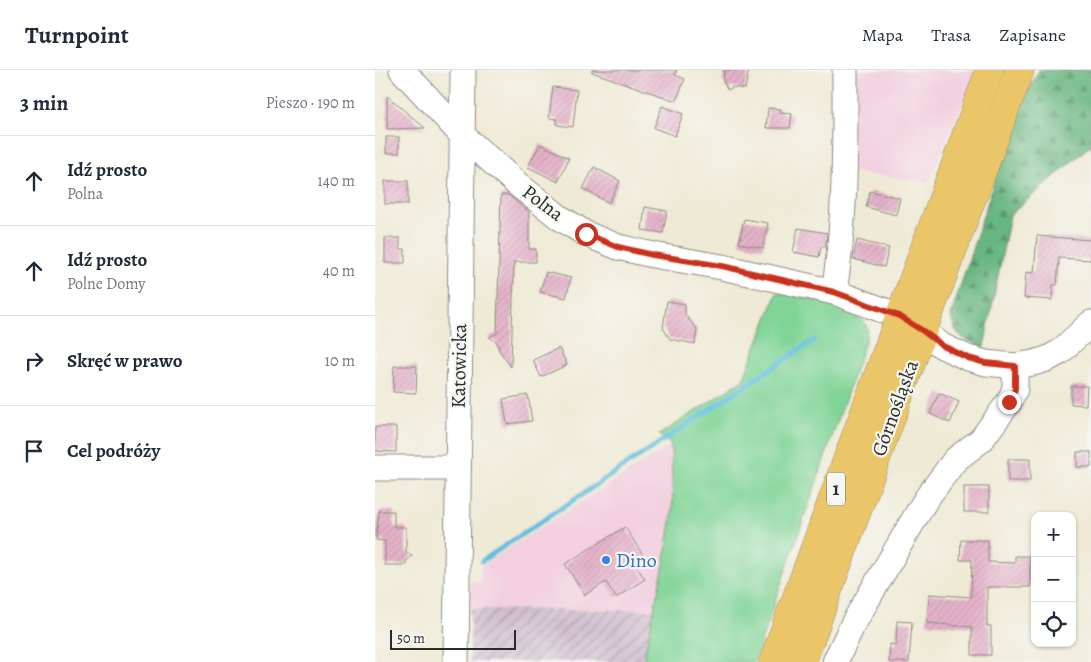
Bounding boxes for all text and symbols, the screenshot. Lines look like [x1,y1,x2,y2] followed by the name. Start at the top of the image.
[25,19,129,51] text: Turnpoint
[862,23,903,47] text: Mapa
[931,23,971,47] text: Trasa
[999,23,1066,47] text: Zapisane
[20,89,68,117] text: 3 min
[266,92,355,114] text: Pieszo · 190 m
[67,157,147,183] text: Idź prosto
[20,167,48,195] icon: ahead
[317,170,355,192] text: 140 m
[517,179,570,228] street label: Polna
[67,183,103,205] text: Polna
[575,223,598,246] route start
[67,247,147,273] text: Idź prosto
[20,257,48,285] icon: ahead
[323,260,355,282] text: 40 m
[67,273,145,295] text: Polne Domy
[445,323,473,409] street label: Katowicka
[20,347,48,375] icon: right
[67,348,182,374] text: Skręć w prawo
[325,350,355,372] text: 10 m
[865,355,925,460] street label: Górnośląska
[998,391,1021,414] route end
[20,437,48,465] icon: arrive
[67,438,160,464] text: Cel podróży
[827,472,845,506] road number: 1
[1031,512,1076,647] map controls
[1031,512,1076,557] button: +
[616,547,657,574] place label: Dino
[600,554,612,566] marker: Dino
[1031,557,1076,602] button: −
[1031,602,1076,647] button: locate
[390,627,516,650] scale bar
[397,629,425,648] text: 50 m

